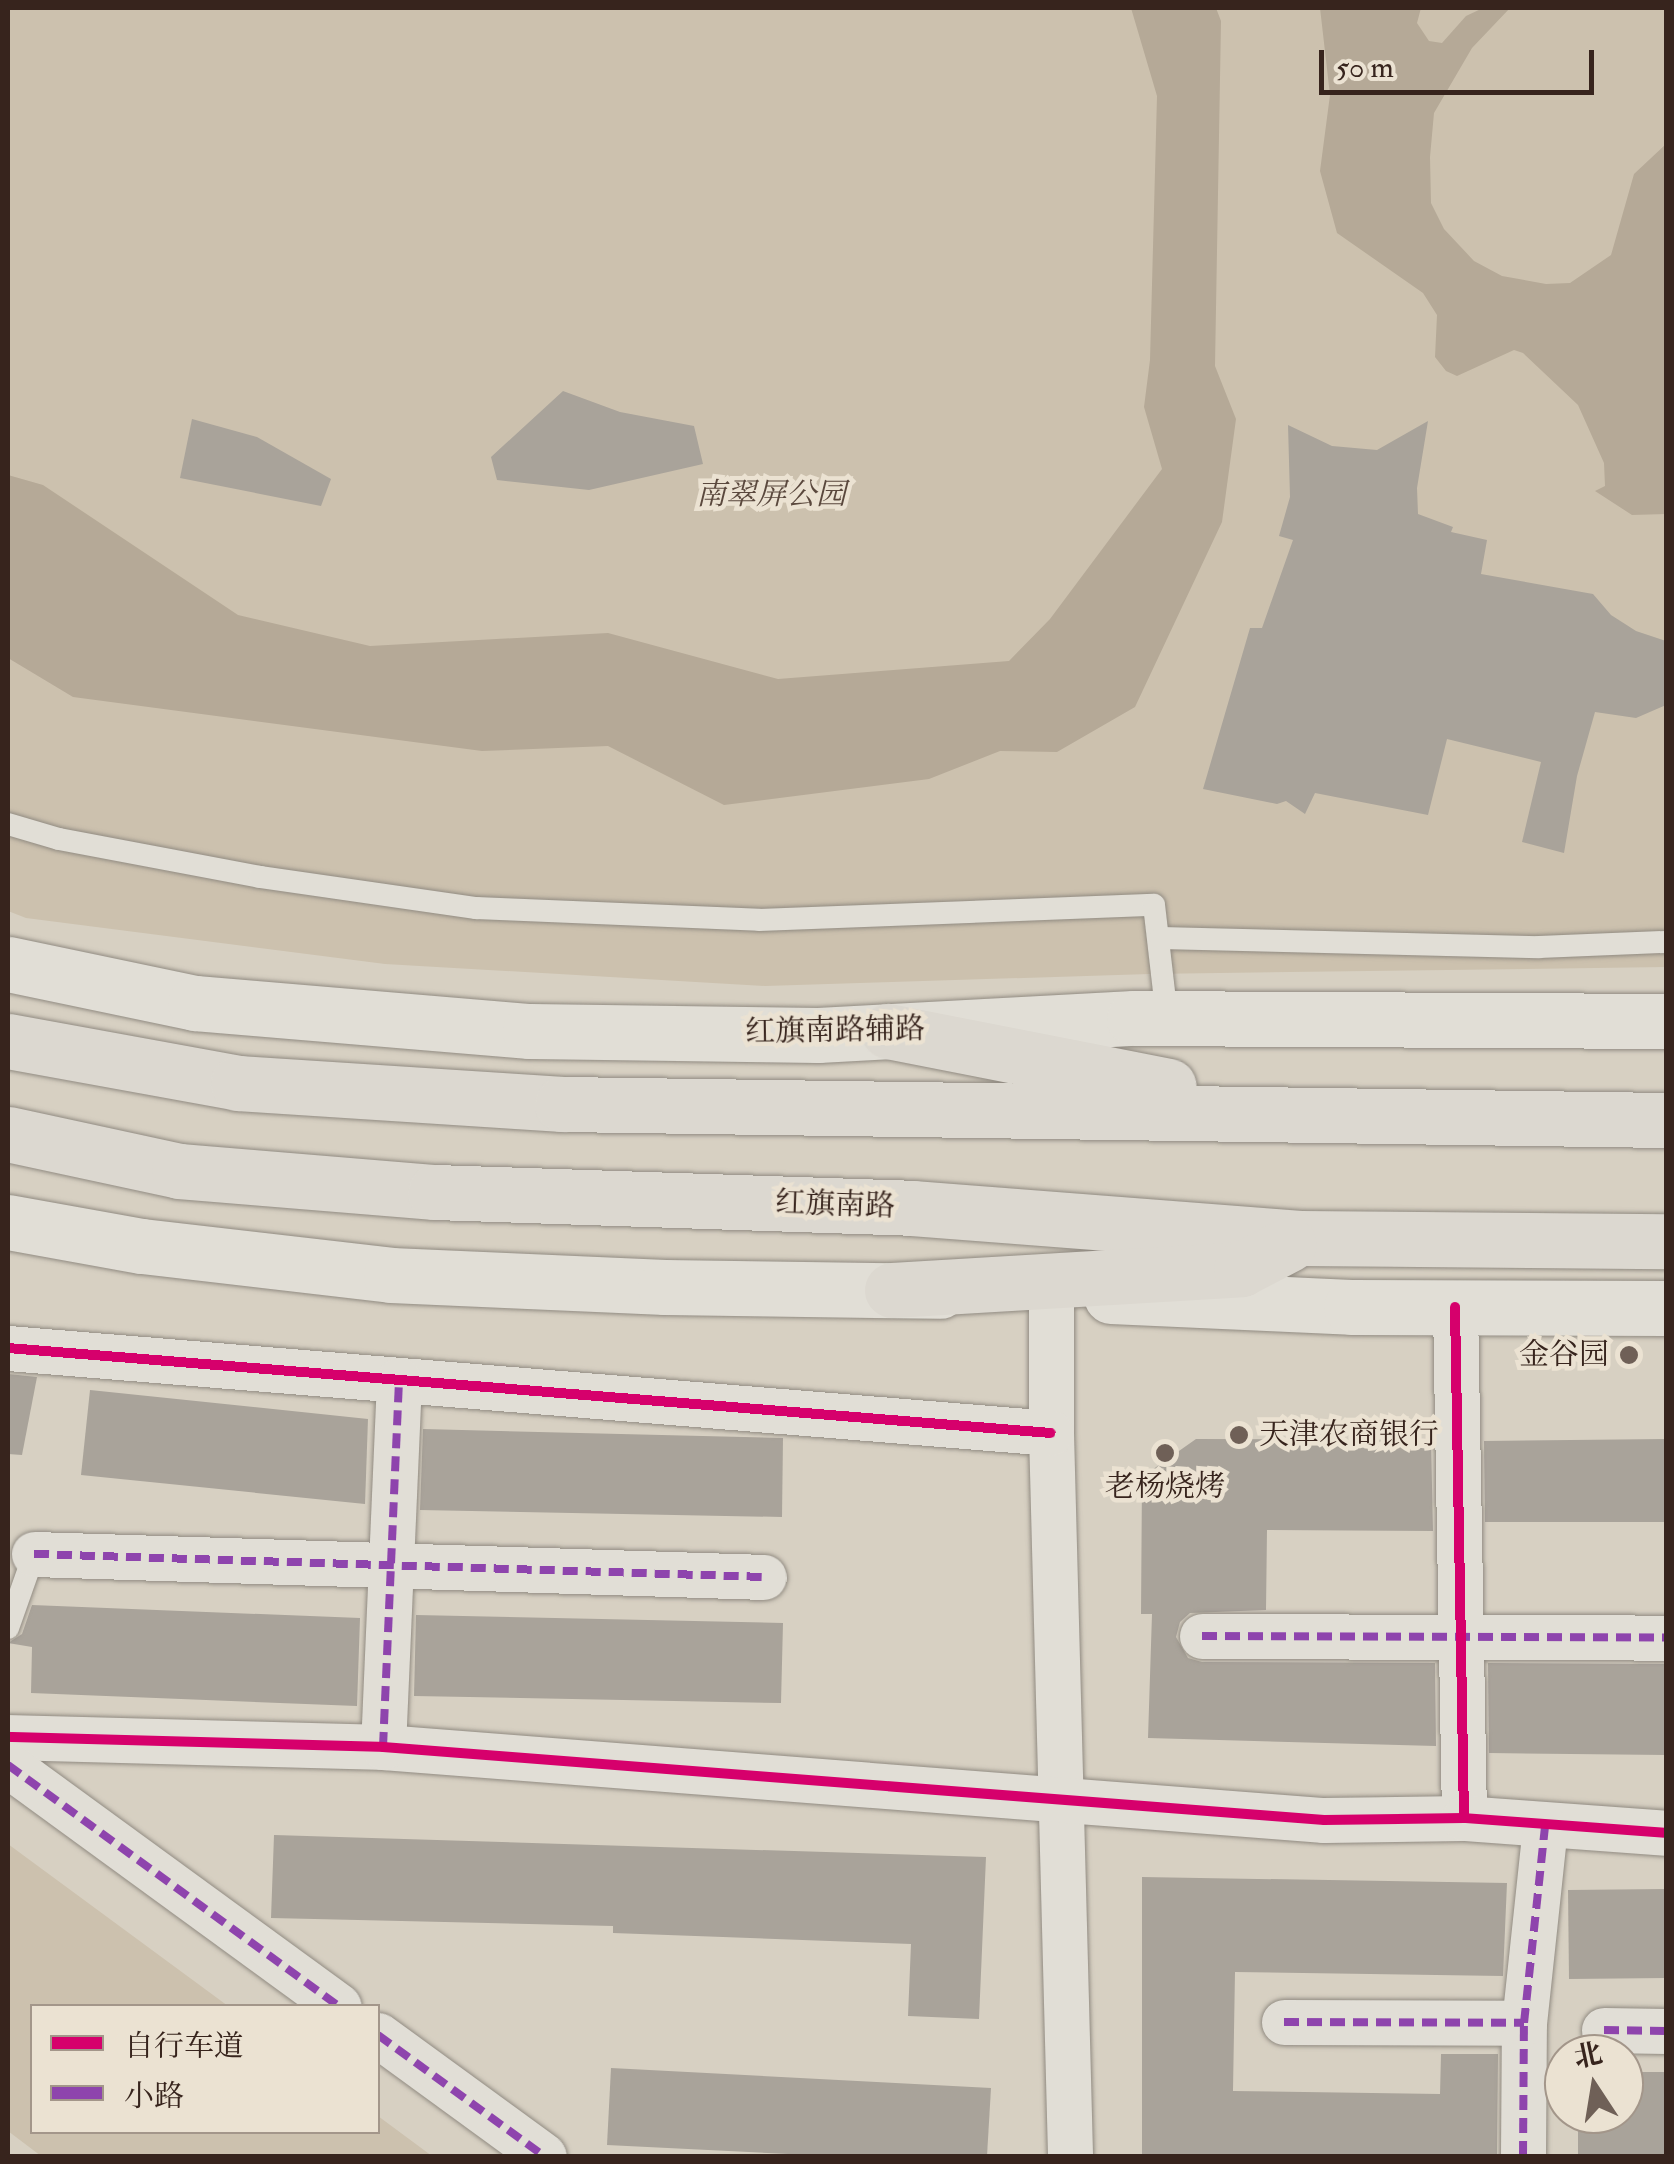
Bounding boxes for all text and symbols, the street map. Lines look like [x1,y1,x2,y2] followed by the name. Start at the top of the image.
[1324,30,1599,92] scale bar
[1336,49,1394,86] text: 50 m
[696,477,846,513] park label: 南翠屏公园
[745,1011,925,1051] street label: 红旗南路辅路
[774,1185,896,1225] street label: 红旗南路
[1519,1337,1609,1373] place label: 金谷园
[1618,1344,1640,1366] marker: 金谷园
[1259,1417,1439,1453] place label: 天津农商银行
[1228,1424,1250,1446] marker: 天津农商银行
[1154,1442,1176,1464] marker: 老杨烧烤
[1105,1469,1225,1505] place label: 老杨烧烤
[30,2004,380,2134] legend
[124,2028,244,2065] text: 自行车道
[1544,2034,1644,2134] north arrow
[1571,2036,1605,2076] text: 北
[124,2078,184,2115] text: 小路

